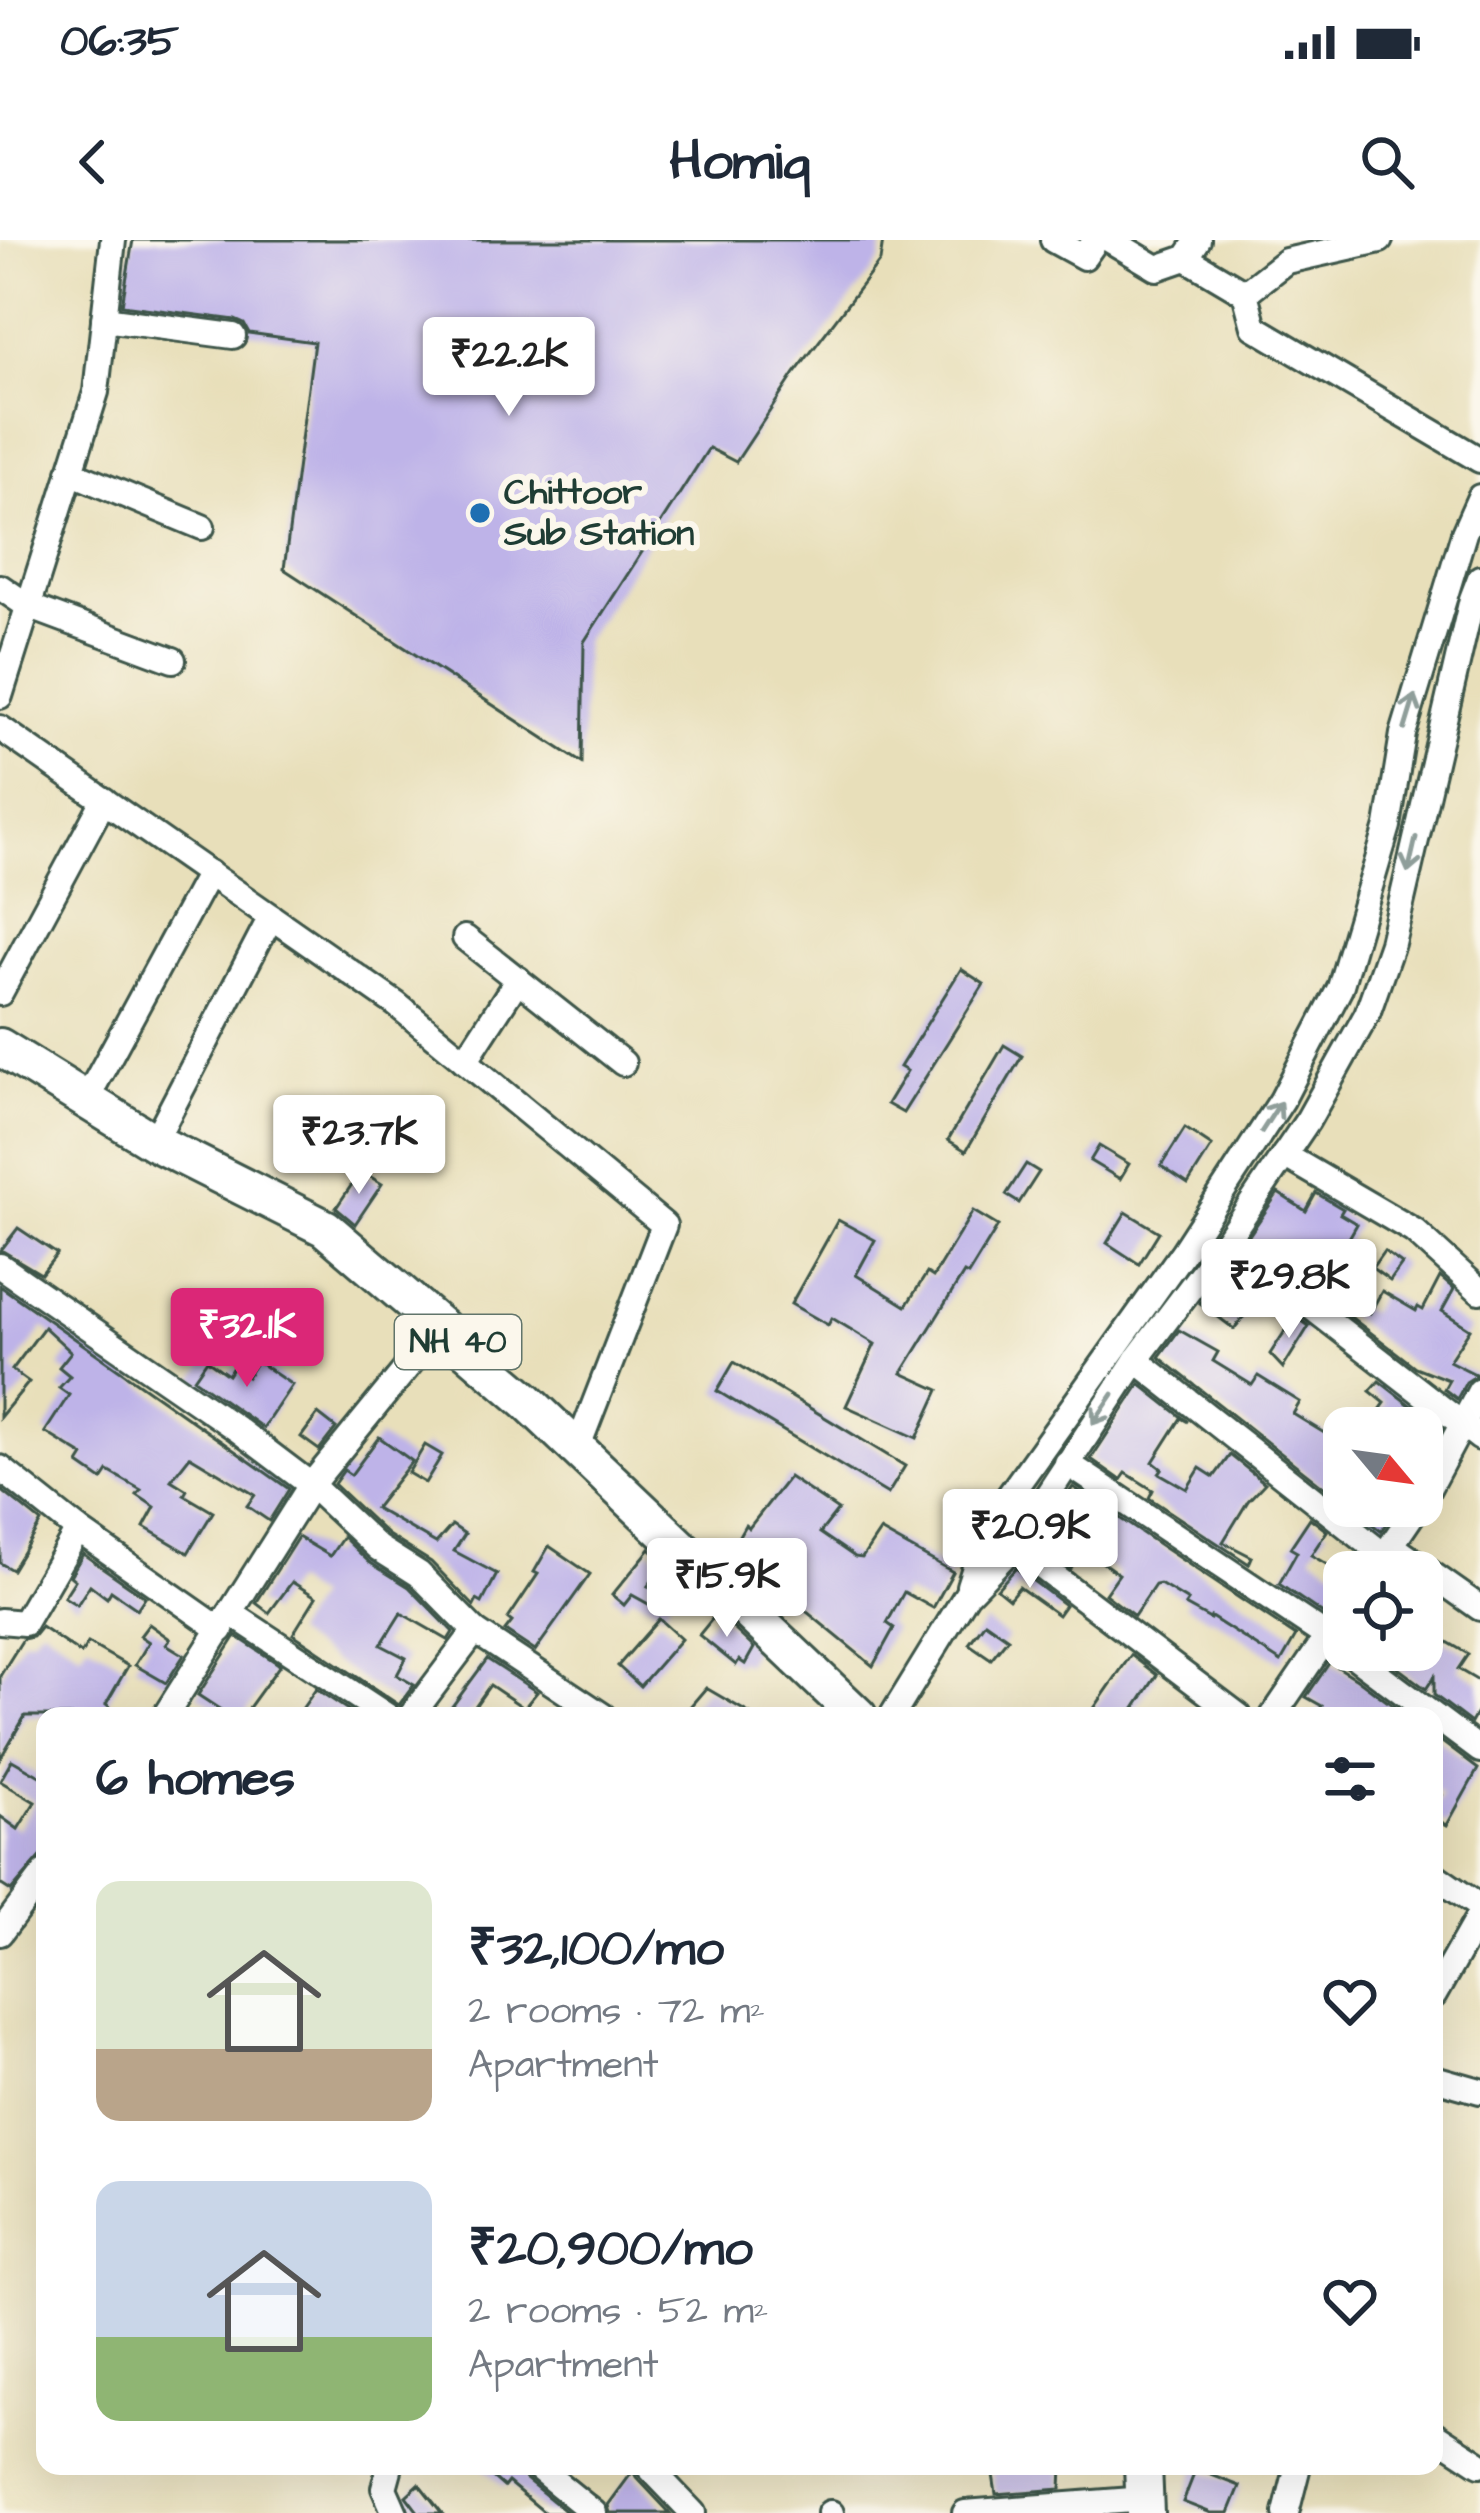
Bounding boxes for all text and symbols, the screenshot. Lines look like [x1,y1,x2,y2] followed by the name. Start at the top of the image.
[60,11,179,73] text: 06:35
[669,125,811,200] text: Homiq
[60,129,126,195] icon: back
[1354,129,1420,195] icon: search
[411,317,607,419] pin: ₹22.2K
[450,329,568,383] text: ₹22.2K
[503,467,694,559] place label: Chittoor Sub Station
[467,500,493,526] marker: Chittoor Sub Station
[1400,694,1422,732] one-way arrow
[1400,835,1423,873] one-way arrow
[261,1095,457,1197] pin: ₹23.7K
[1258,1101,1283,1135] one-way arrow
[300,1107,418,1161] text: ₹23.7K
[1191,1239,1387,1341] pin: ₹29.8K
[1228,1251,1350,1305] text: ₹29.8K
[149,1288,345,1390] pin: ₹32.1K
[198,1300,296,1354] text: ₹32.1K
[395,1315,521,1369] road number: NH 40
[1091,1392,1116,1426] one-way arrow
[1323,1407,1443,1527] north arrow
[1323,1407,1443,1671] map controls
[932,1489,1128,1591] pin: ₹20.9K
[970,1501,1090,1555] text: ₹20.9K
[629,1538,825,1640] pin: ₹15.9K
[674,1550,780,1604] text: ₹15.9K
[1323,1551,1443,1671] button: locate
[96,1744,295,1815] text: 6 homes
[1317,1746,1383,1812] icon: filters
[468,1914,724,1985] text: ₹32,100/mo
[192,1929,336,2073] icon: home
[1317,1968,1383,2034] icon: heart
[468,1985,765,2039] text: 2 rooms · 72 m²
[468,2039,659,2093] text: Apartment
[468,2214,753,2285] text: ₹20,900/mo
[192,2229,336,2373] icon: home
[1317,2268,1383,2334] icon: heart
[468,2285,769,2339] text: 2 rooms · 52 m²
[468,2339,659,2393] text: Apartment

